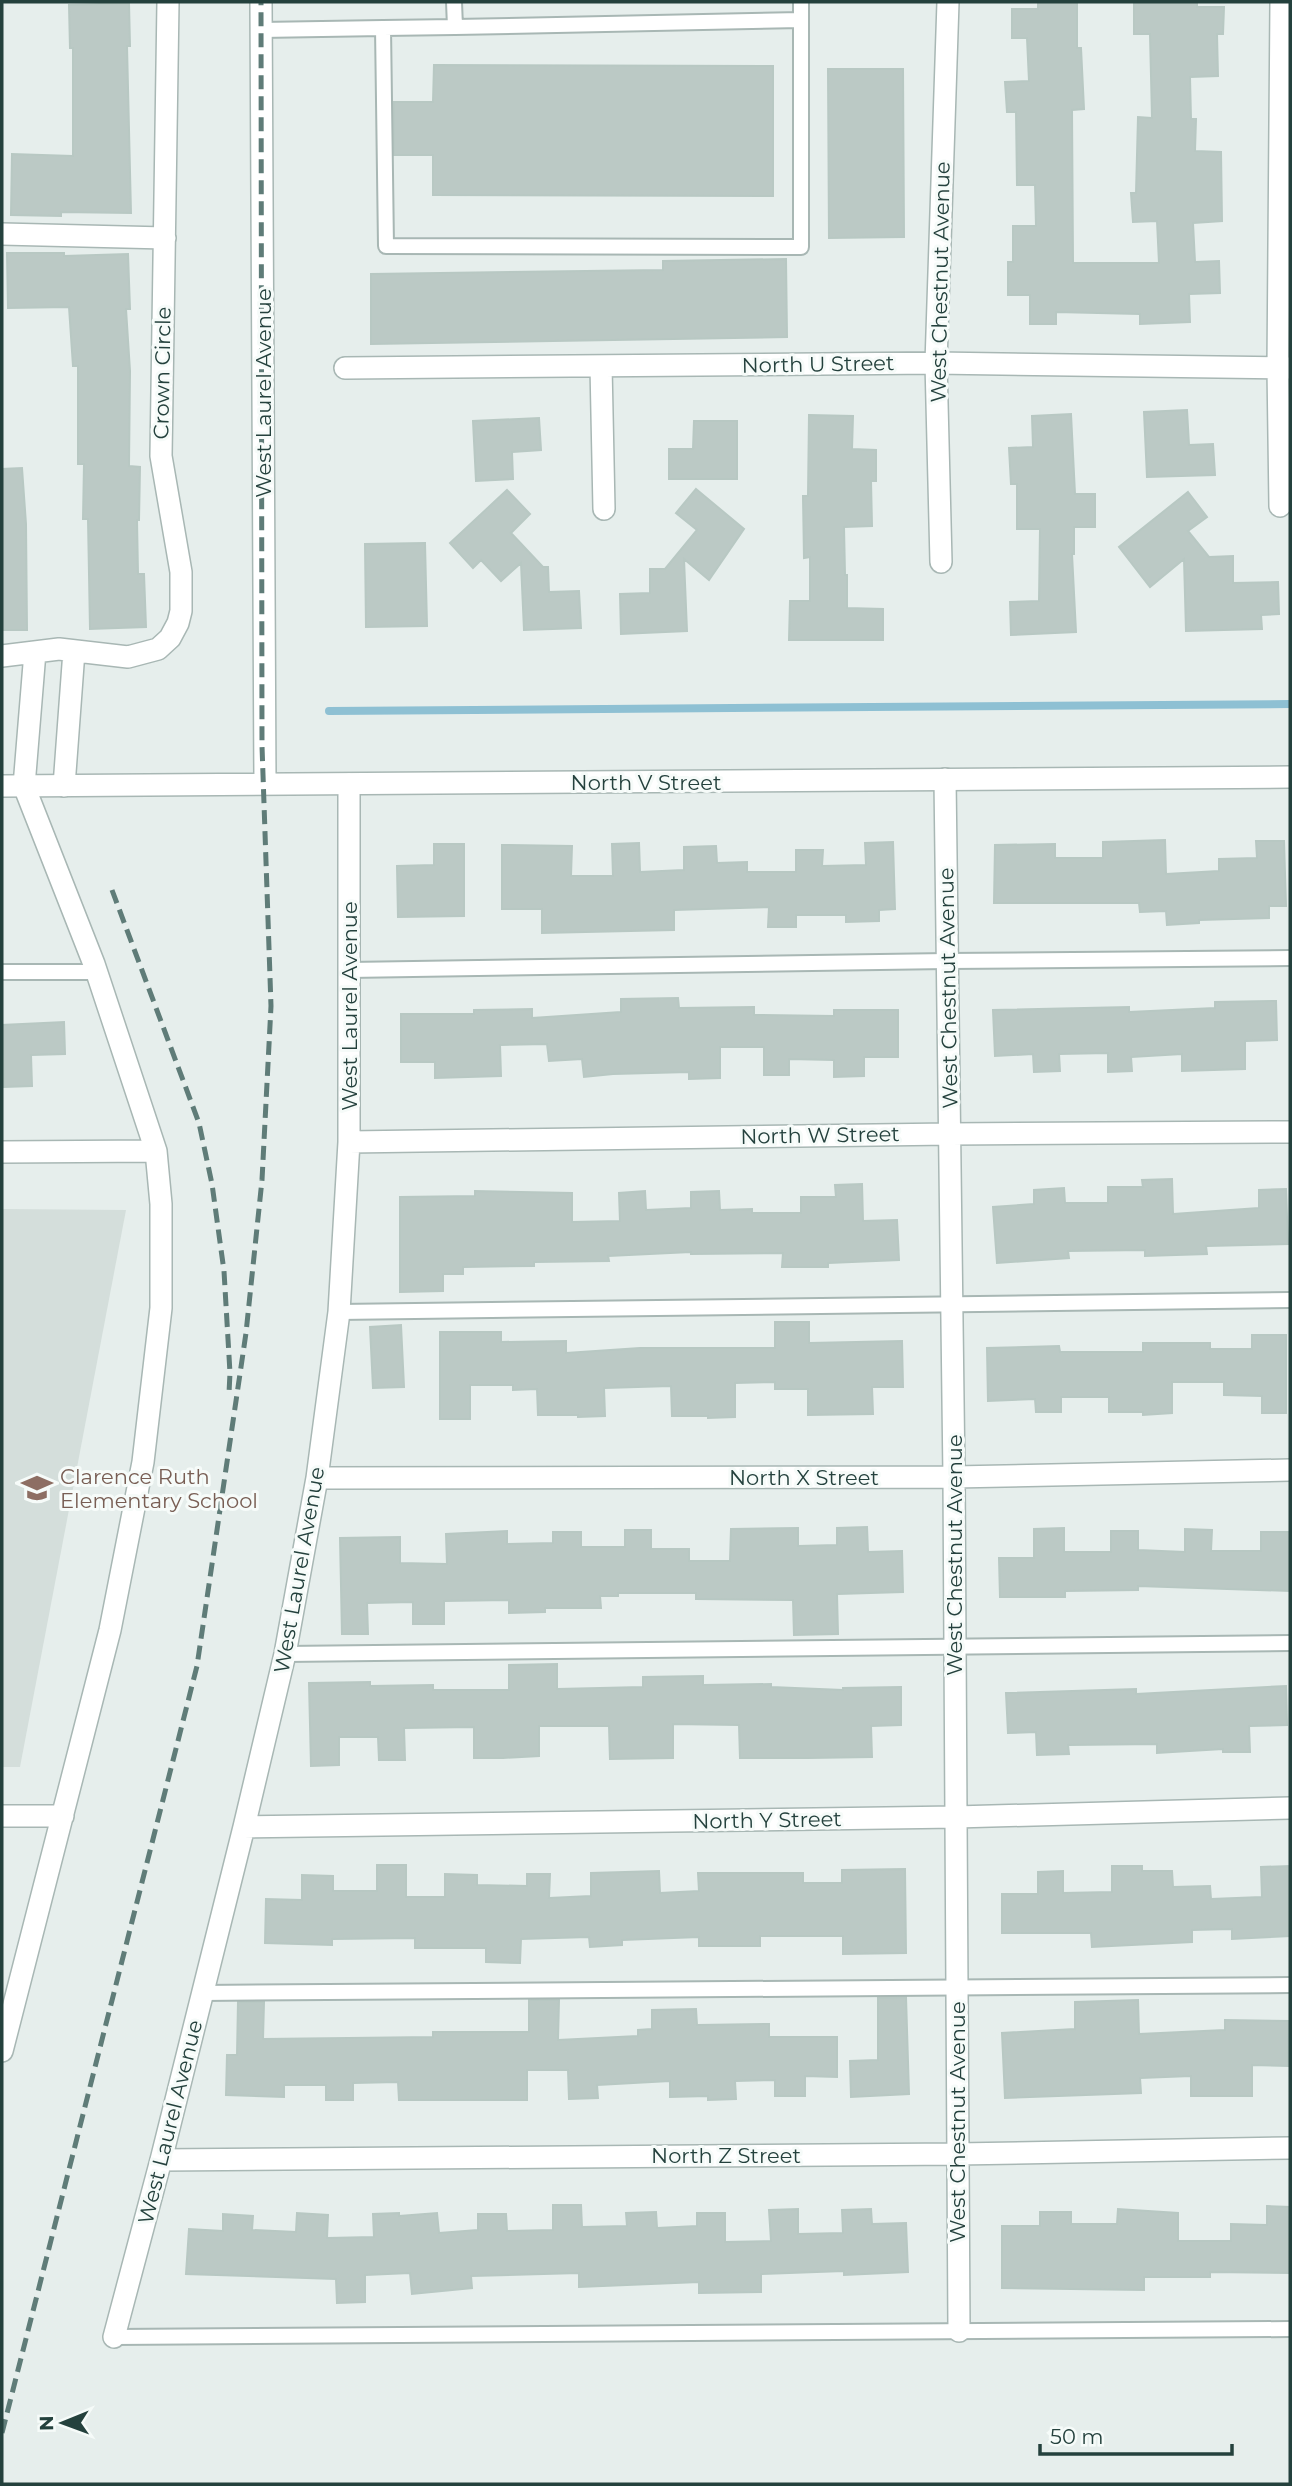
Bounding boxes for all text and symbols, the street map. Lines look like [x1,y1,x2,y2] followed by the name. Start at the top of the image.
[925,161,955,403] street label: West Chestnut Avenue
[251,288,276,498] street label: West Laurel Avenue
[148,306,176,440] street label: Crown Circle
[741,350,895,378] street label: North U Street
[571,770,721,795] street label: North V Street
[933,867,963,1109] street label: West Chestnut Avenue
[337,901,362,1111] street label: West Laurel Avenue
[740,1121,900,1149] street label: North W Street
[942,1434,967,1676] street label: West Chestnut Avenue
[60,1464,258,1513] place label: Clarence Ruth Elementary School
[269,1465,329,1675] street label: West Laurel Avenue
[729,1465,879,1490] street label: North X Street
[20,1471,54,1505] school or university icon: Clarence Ruth Elementary School
[692,1806,842,1834] street label: North Y Street
[945,2001,970,2243] street label: West Chestnut Avenue
[133,2017,207,2227] street label: West Laurel Avenue
[651,2143,801,2168] street label: North Z Street
[28,2388,98,2458] north arrow
[1040,2412,1232,2456] scale bar
[35,2415,58,2431] text: N
[1050,2424,1104,2449] text: 50 m

